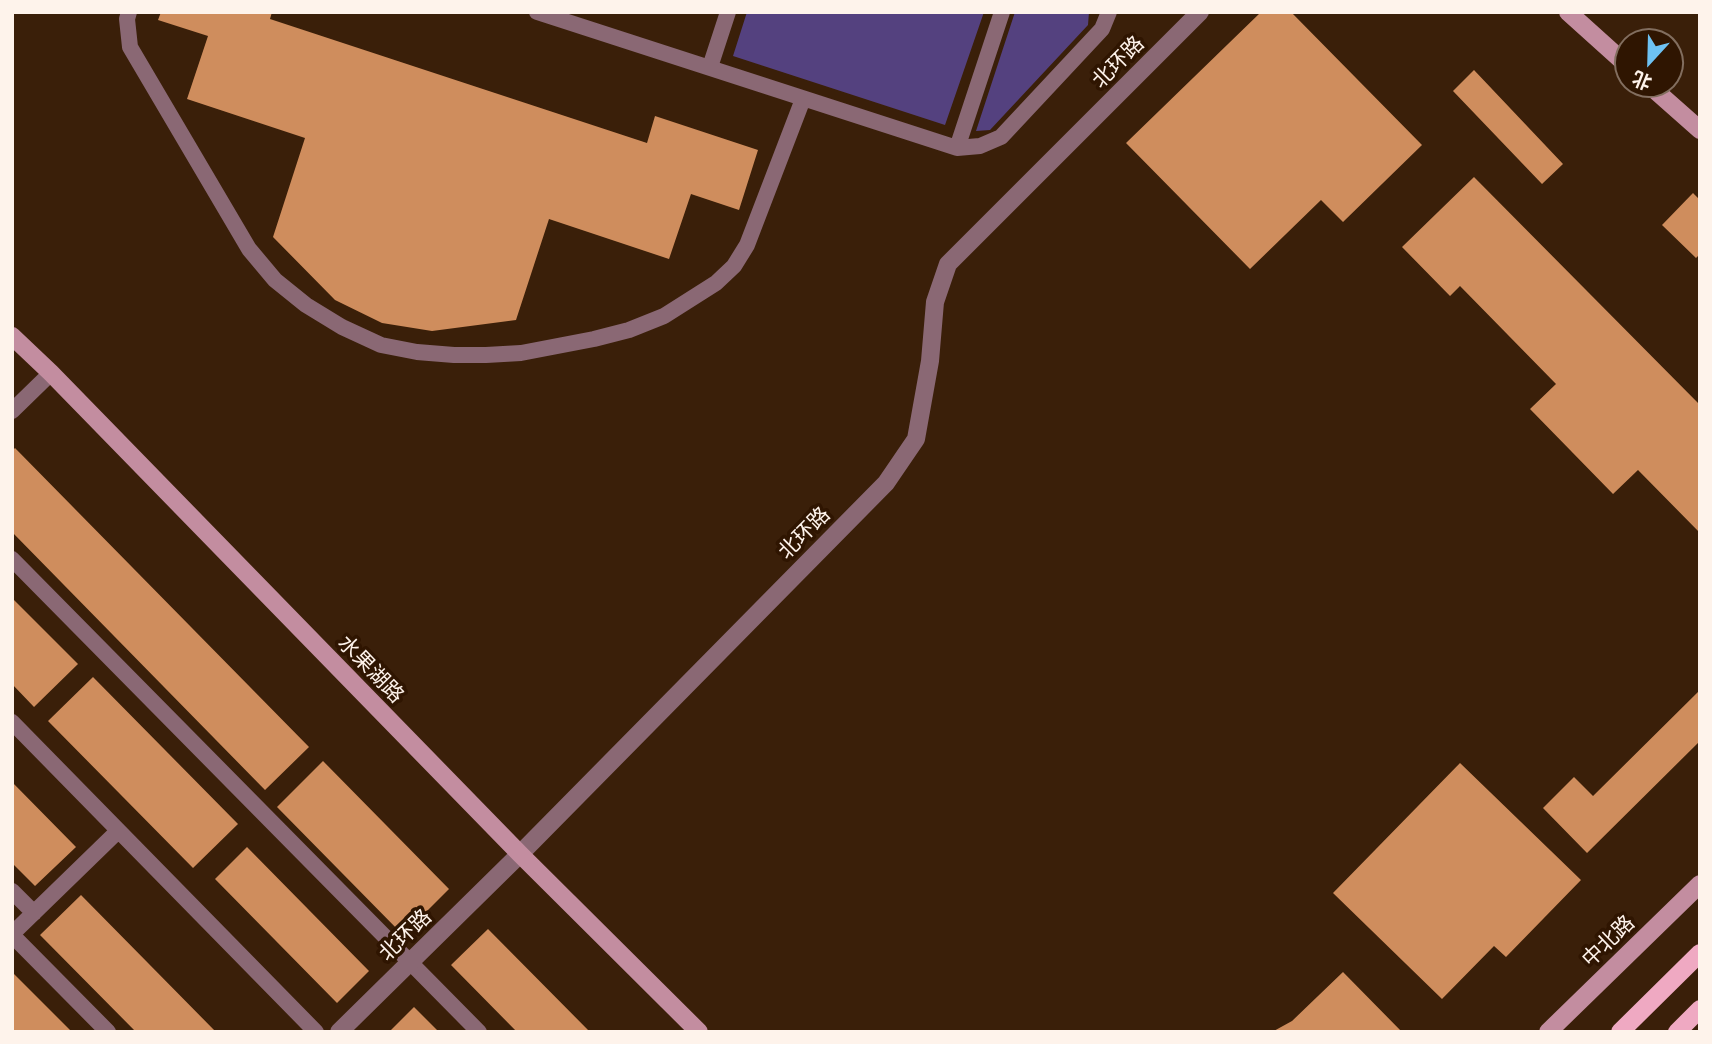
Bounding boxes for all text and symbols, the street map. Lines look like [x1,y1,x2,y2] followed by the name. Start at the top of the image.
[1614,28,1684,98] north arrow
[1087,31,1149,93] street label: 北环路
[1629,67,1655,95] text: 北
[773,502,835,564] street label: 北环路
[333,630,409,708] street label: 水果湖路
[374,904,436,966] street label: 北环路
[1577,910,1639,972] street label: 中北路

